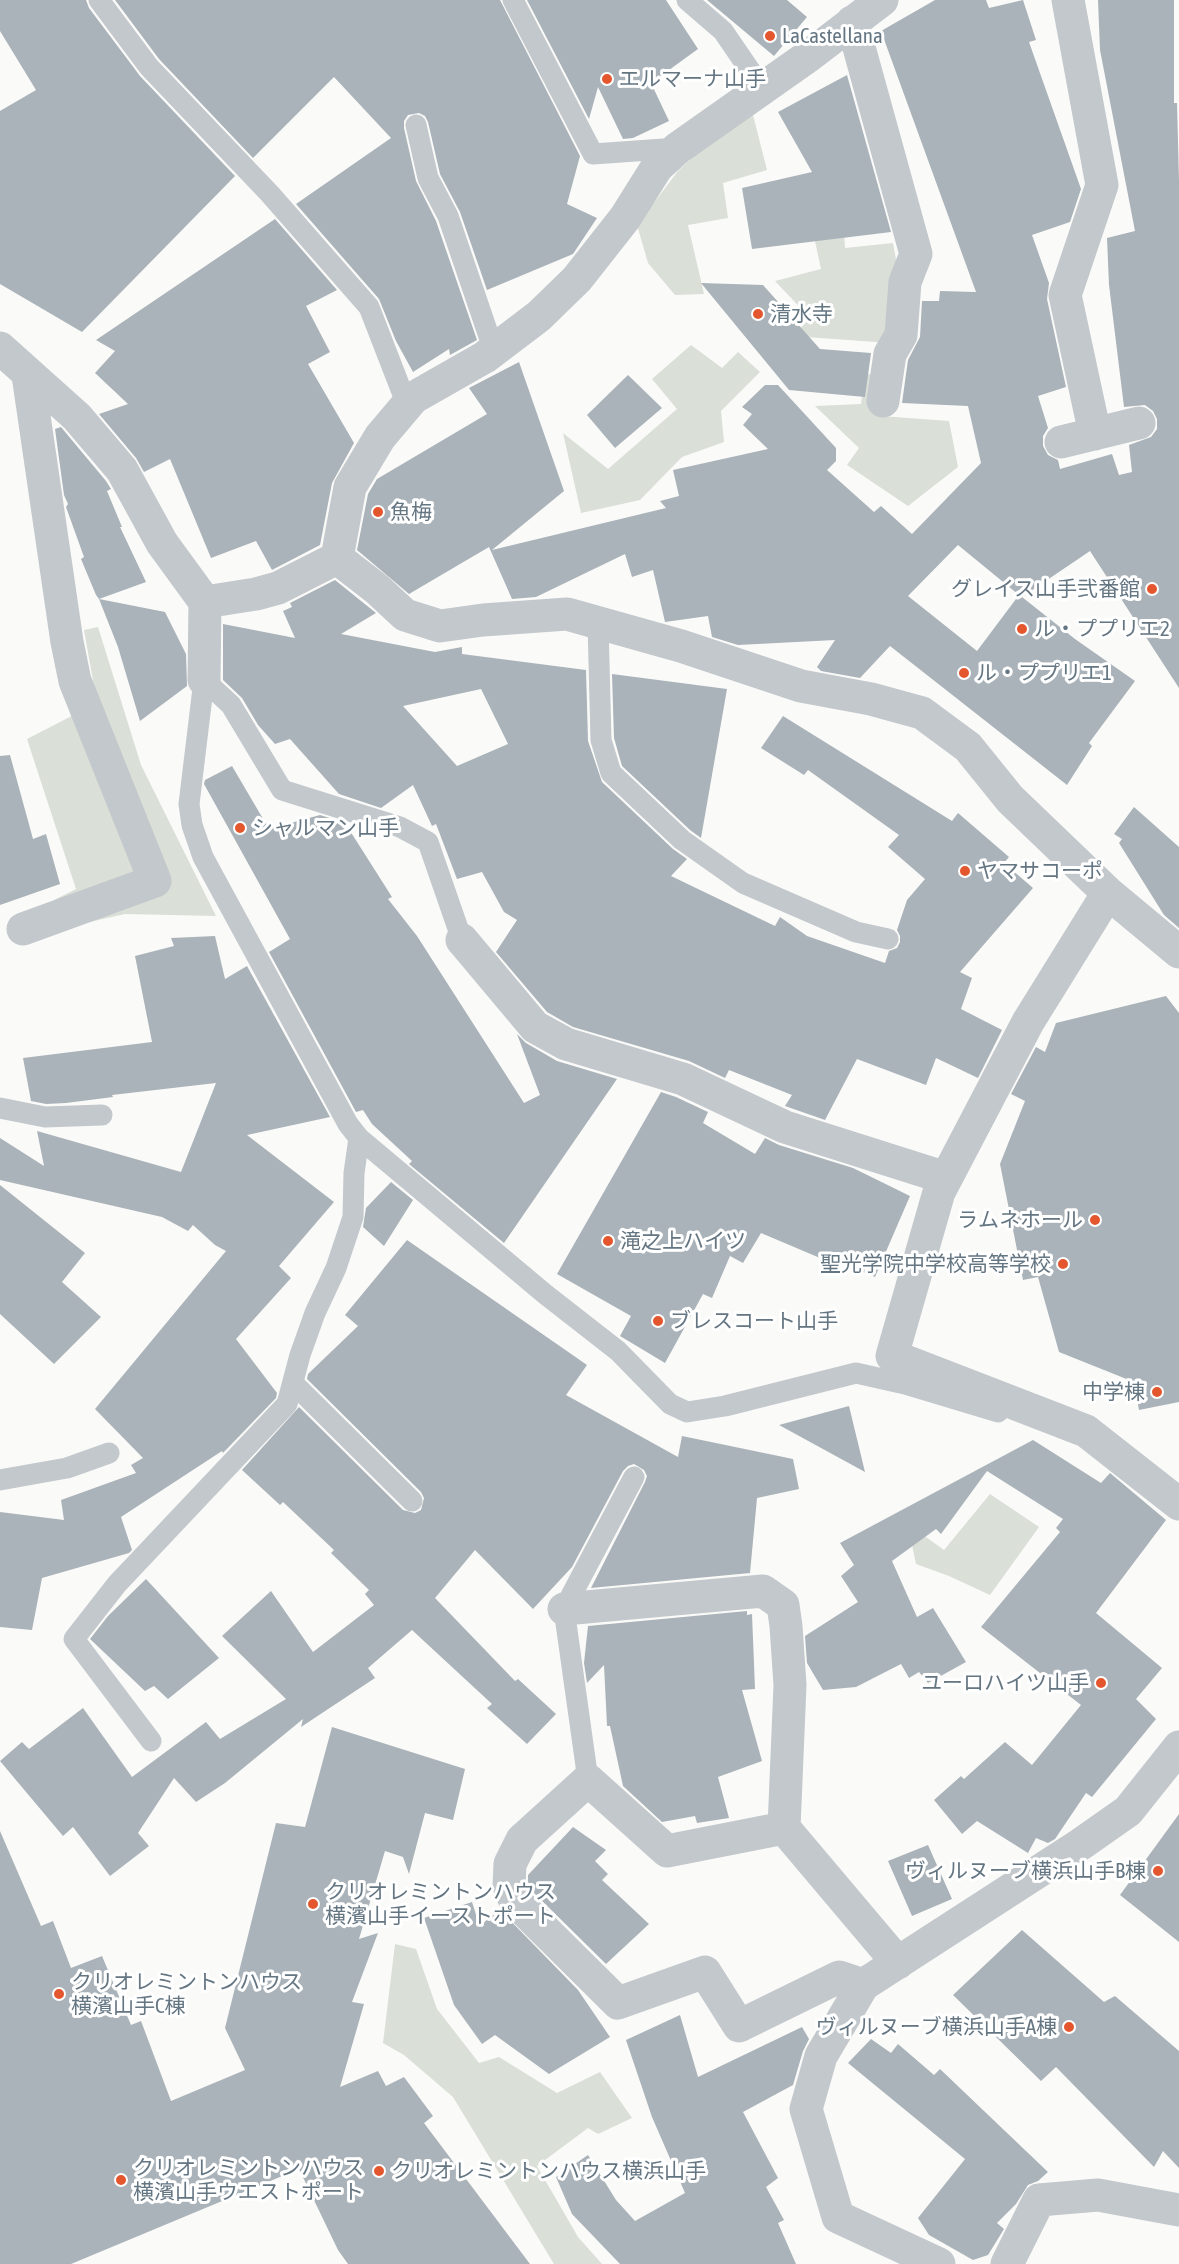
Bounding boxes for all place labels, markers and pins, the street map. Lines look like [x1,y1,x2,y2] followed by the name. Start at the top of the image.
[782,23,883,49] place label: LaCastellana
[763,29,777,43] marker: LaCastellana
[619,66,766,92] place label: エルマーナ山手
[600,72,614,86] marker: エルマーナ山手
[770,301,833,327] place label: 清水寺
[751,307,765,321] marker: 清水寺
[390,499,432,525] place label: 魚梅
[371,505,385,519] marker: 魚梅
[951,576,1140,602] place label: グレイス山手弐番館
[1145,582,1159,596] marker: グレイス山手弐番館
[1034,616,1170,642] place label: ル・ププリエ2
[1015,622,1029,636] marker: ル・ププリエ2
[976,660,1112,686] place label: ル・ププリエ1
[957,666,971,680] marker: ル・ププリエ1
[252,815,399,841] place label: シャルマン山手
[233,821,247,835] marker: シャルマン山手
[977,858,1103,884] place label: ヤマサコーポ
[958,864,972,878] marker: ヤマサコーポ
[957,1207,1083,1233] place label: ラムネホール
[1088,1213,1102,1227] marker: ラムネホール
[620,1228,746,1254] place label: 滝之上ハイツ
[601,1234,615,1248] marker: 滝之上ハイツ
[820,1251,1051,1277] place label: 聖光学院中学校高等学校
[1056,1257,1070,1271] marker: 聖光学院中学校高等学校
[670,1308,838,1334] place label: ブレスコート山手
[651,1314,665,1328] marker: ブレスコート山手
[1082,1379,1145,1405] place label: 中学棟
[1150,1385,1164,1399] marker: 中学棟
[921,1670,1089,1696] place label: ユーロハイツ山手
[1094,1676,1108,1690] marker: ユーロハイツ山手
[905,1858,1146,1884] place label: ヴィルヌーブ横浜山手B棟
[1151,1864,1165,1878] marker: ヴィルヌーブ横浜山手B棟
[325,1879,556,1929] place label: クリオレミントンハウス 横濱山手イーストポート
[306,1897,320,1911] marker: クリオレミントンハウス 横濱山手イーストポート
[71,1969,302,2019] place label: クリオレミントンハウス 横濱山手C棟
[52,1987,66,2001] marker: クリオレミントンハウス 横濱山手C棟
[816,2014,1057,2040] place label: ヴィルヌーブ横浜山手A棟
[1062,2020,1076,2034] marker: ヴィルヌーブ横浜山手A棟
[133,2155,364,2205] place label: クリオレミントンハウス 横濱山手ウエストポート
[391,2158,706,2184] place label: クリオレミントンハウス横浜山手
[372,2164,386,2178] marker: クリオレミントンハウス横浜山手
[114,2173,128,2187] marker: クリオレミントンハウス 横濱山手ウエストポート

